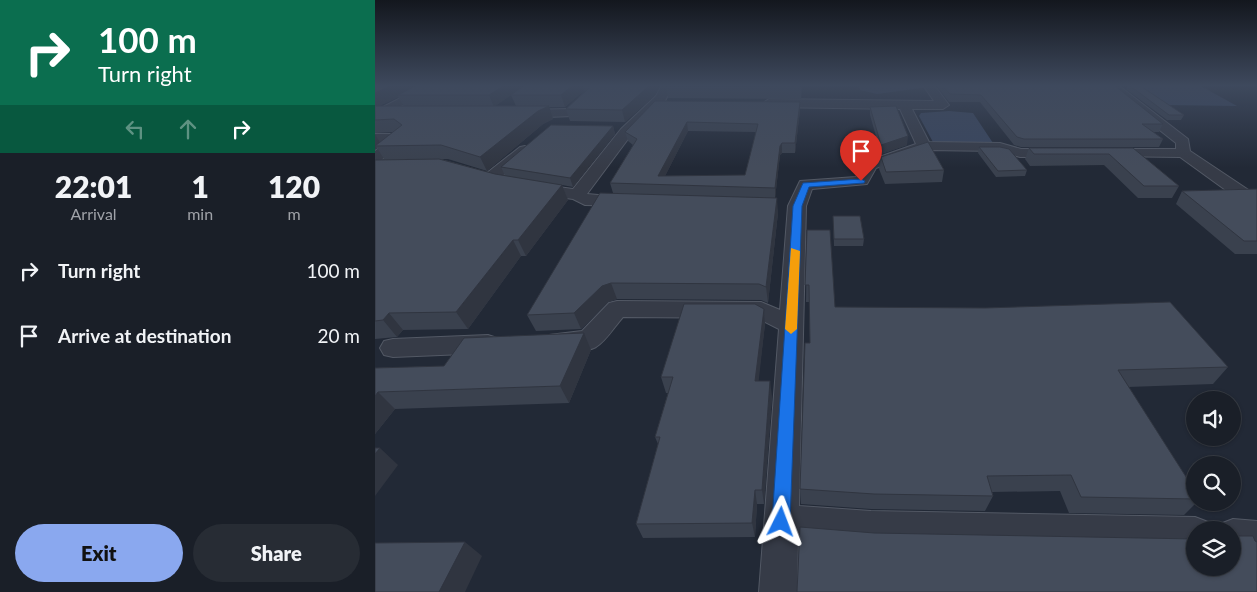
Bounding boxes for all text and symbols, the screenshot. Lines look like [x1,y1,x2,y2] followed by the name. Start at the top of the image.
[98,18,197,60] text: 100 m
[15,20,80,85] icon: right
[98,60,192,87] text: Turn right
[121,115,149,143] icon: left
[174,115,202,143] icon: ahead
[227,115,255,143] icon: right
[840,130,882,181] pin
[847,137,875,165] icon: arrive
[55,168,132,204] text: 22:01
[191,168,209,204] text: 1
[268,168,320,204] text: 120
[71,204,117,223] text: Arrival
[187,204,213,223] text: min
[287,204,301,223] text: m
[15,257,43,285] icon: right
[58,259,140,282] text: Turn right
[306,259,360,282] text: 100 m
[15,322,43,350] icon: arrive
[58,324,231,347] text: Arrive at destination
[317,324,360,347] text: 20 m
[1186,391,1241,576] map controls
[1186,391,1241,446] button: sound
[1186,456,1241,511] button: search
[754,495,806,547] position arrow
[1186,521,1241,576] button: layers
[15,524,183,582] button: Exit
[193,524,360,582] button: Share

